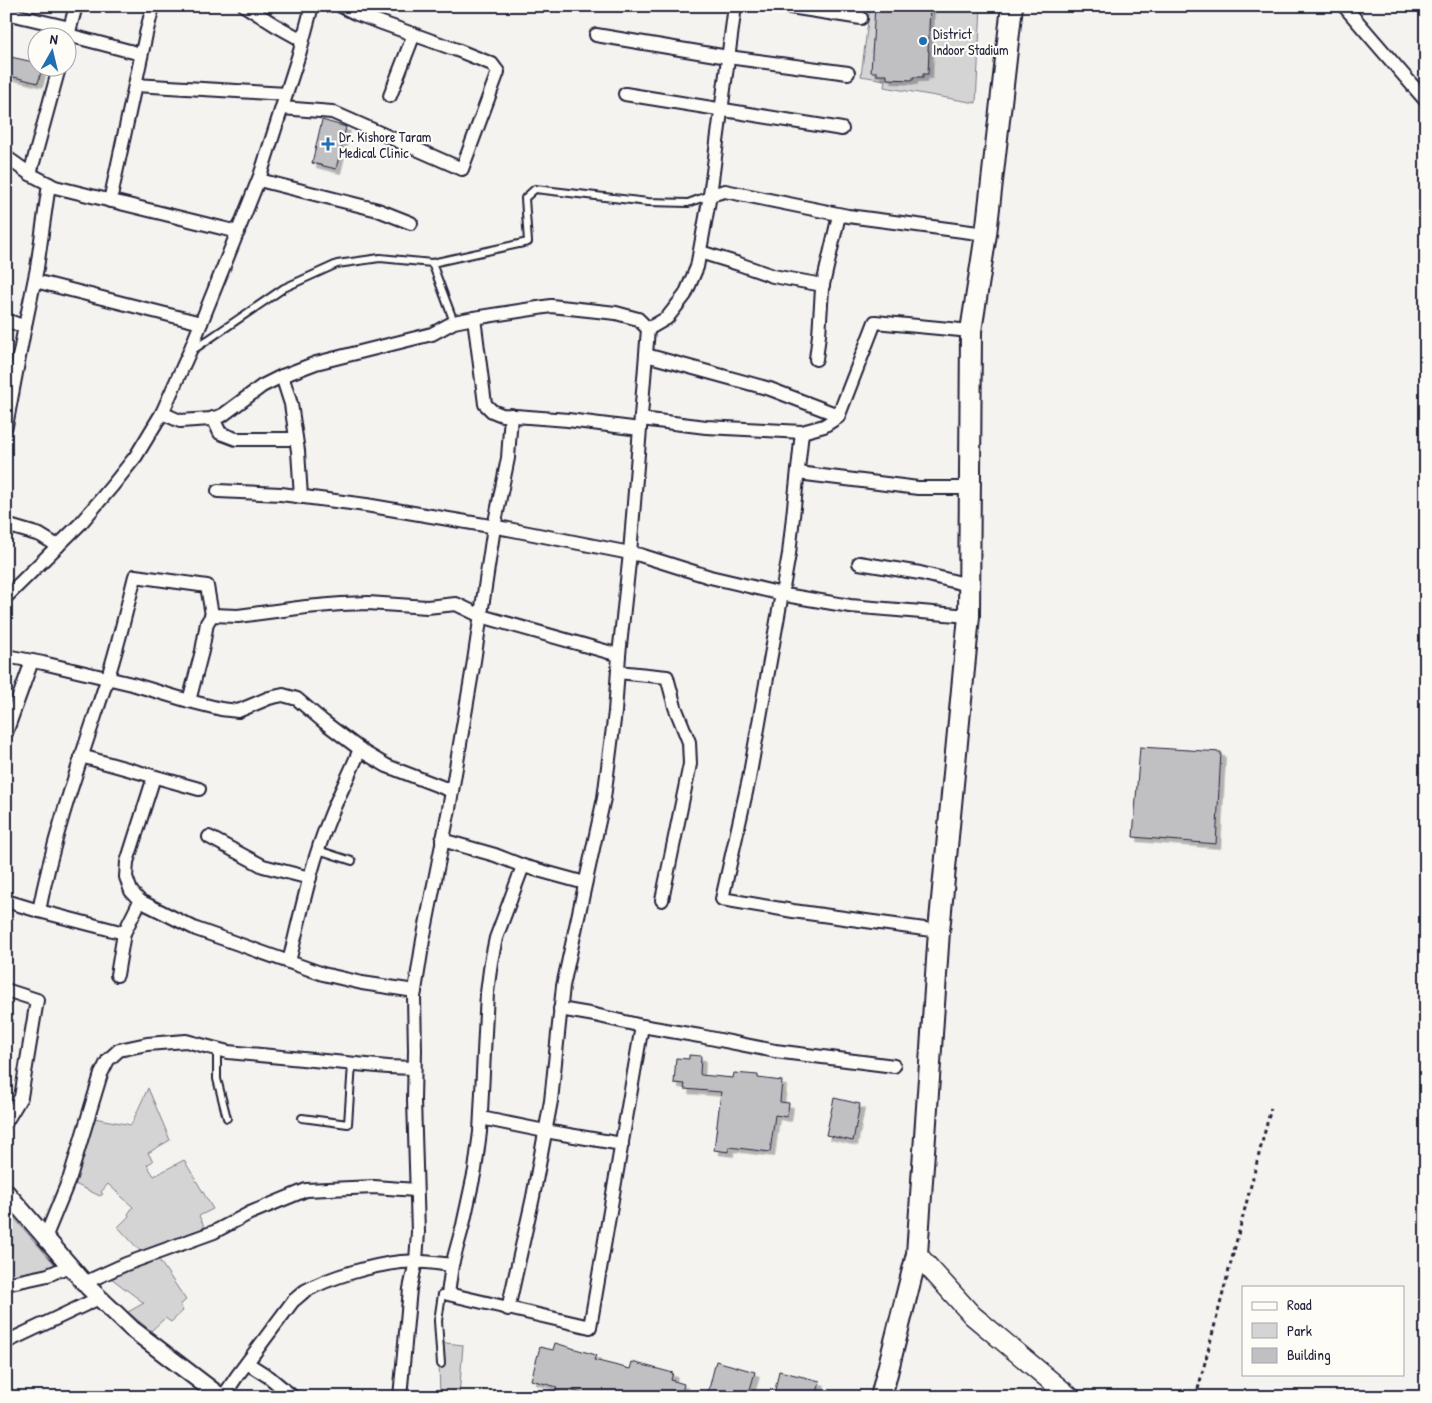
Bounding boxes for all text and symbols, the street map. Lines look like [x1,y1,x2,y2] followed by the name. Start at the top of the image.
[933,24,1008,59] place label: District Indoor Stadium
[28,28,78,78] north arrow
[49,29,59,49] text: N
[917,35,929,47] marker: District Indoor Stadium
[339,127,431,162] place label: Dr. Kishore Taram Medical Clinic
[321,137,335,151] marker: Dr. Kishore Taram Medical Clinic
[1242,1286,1404,1376] legend
[1287,1294,1312,1315] text: Road
[1287,1320,1312,1341] text: Park
[1287,1344,1331,1365] text: Building

